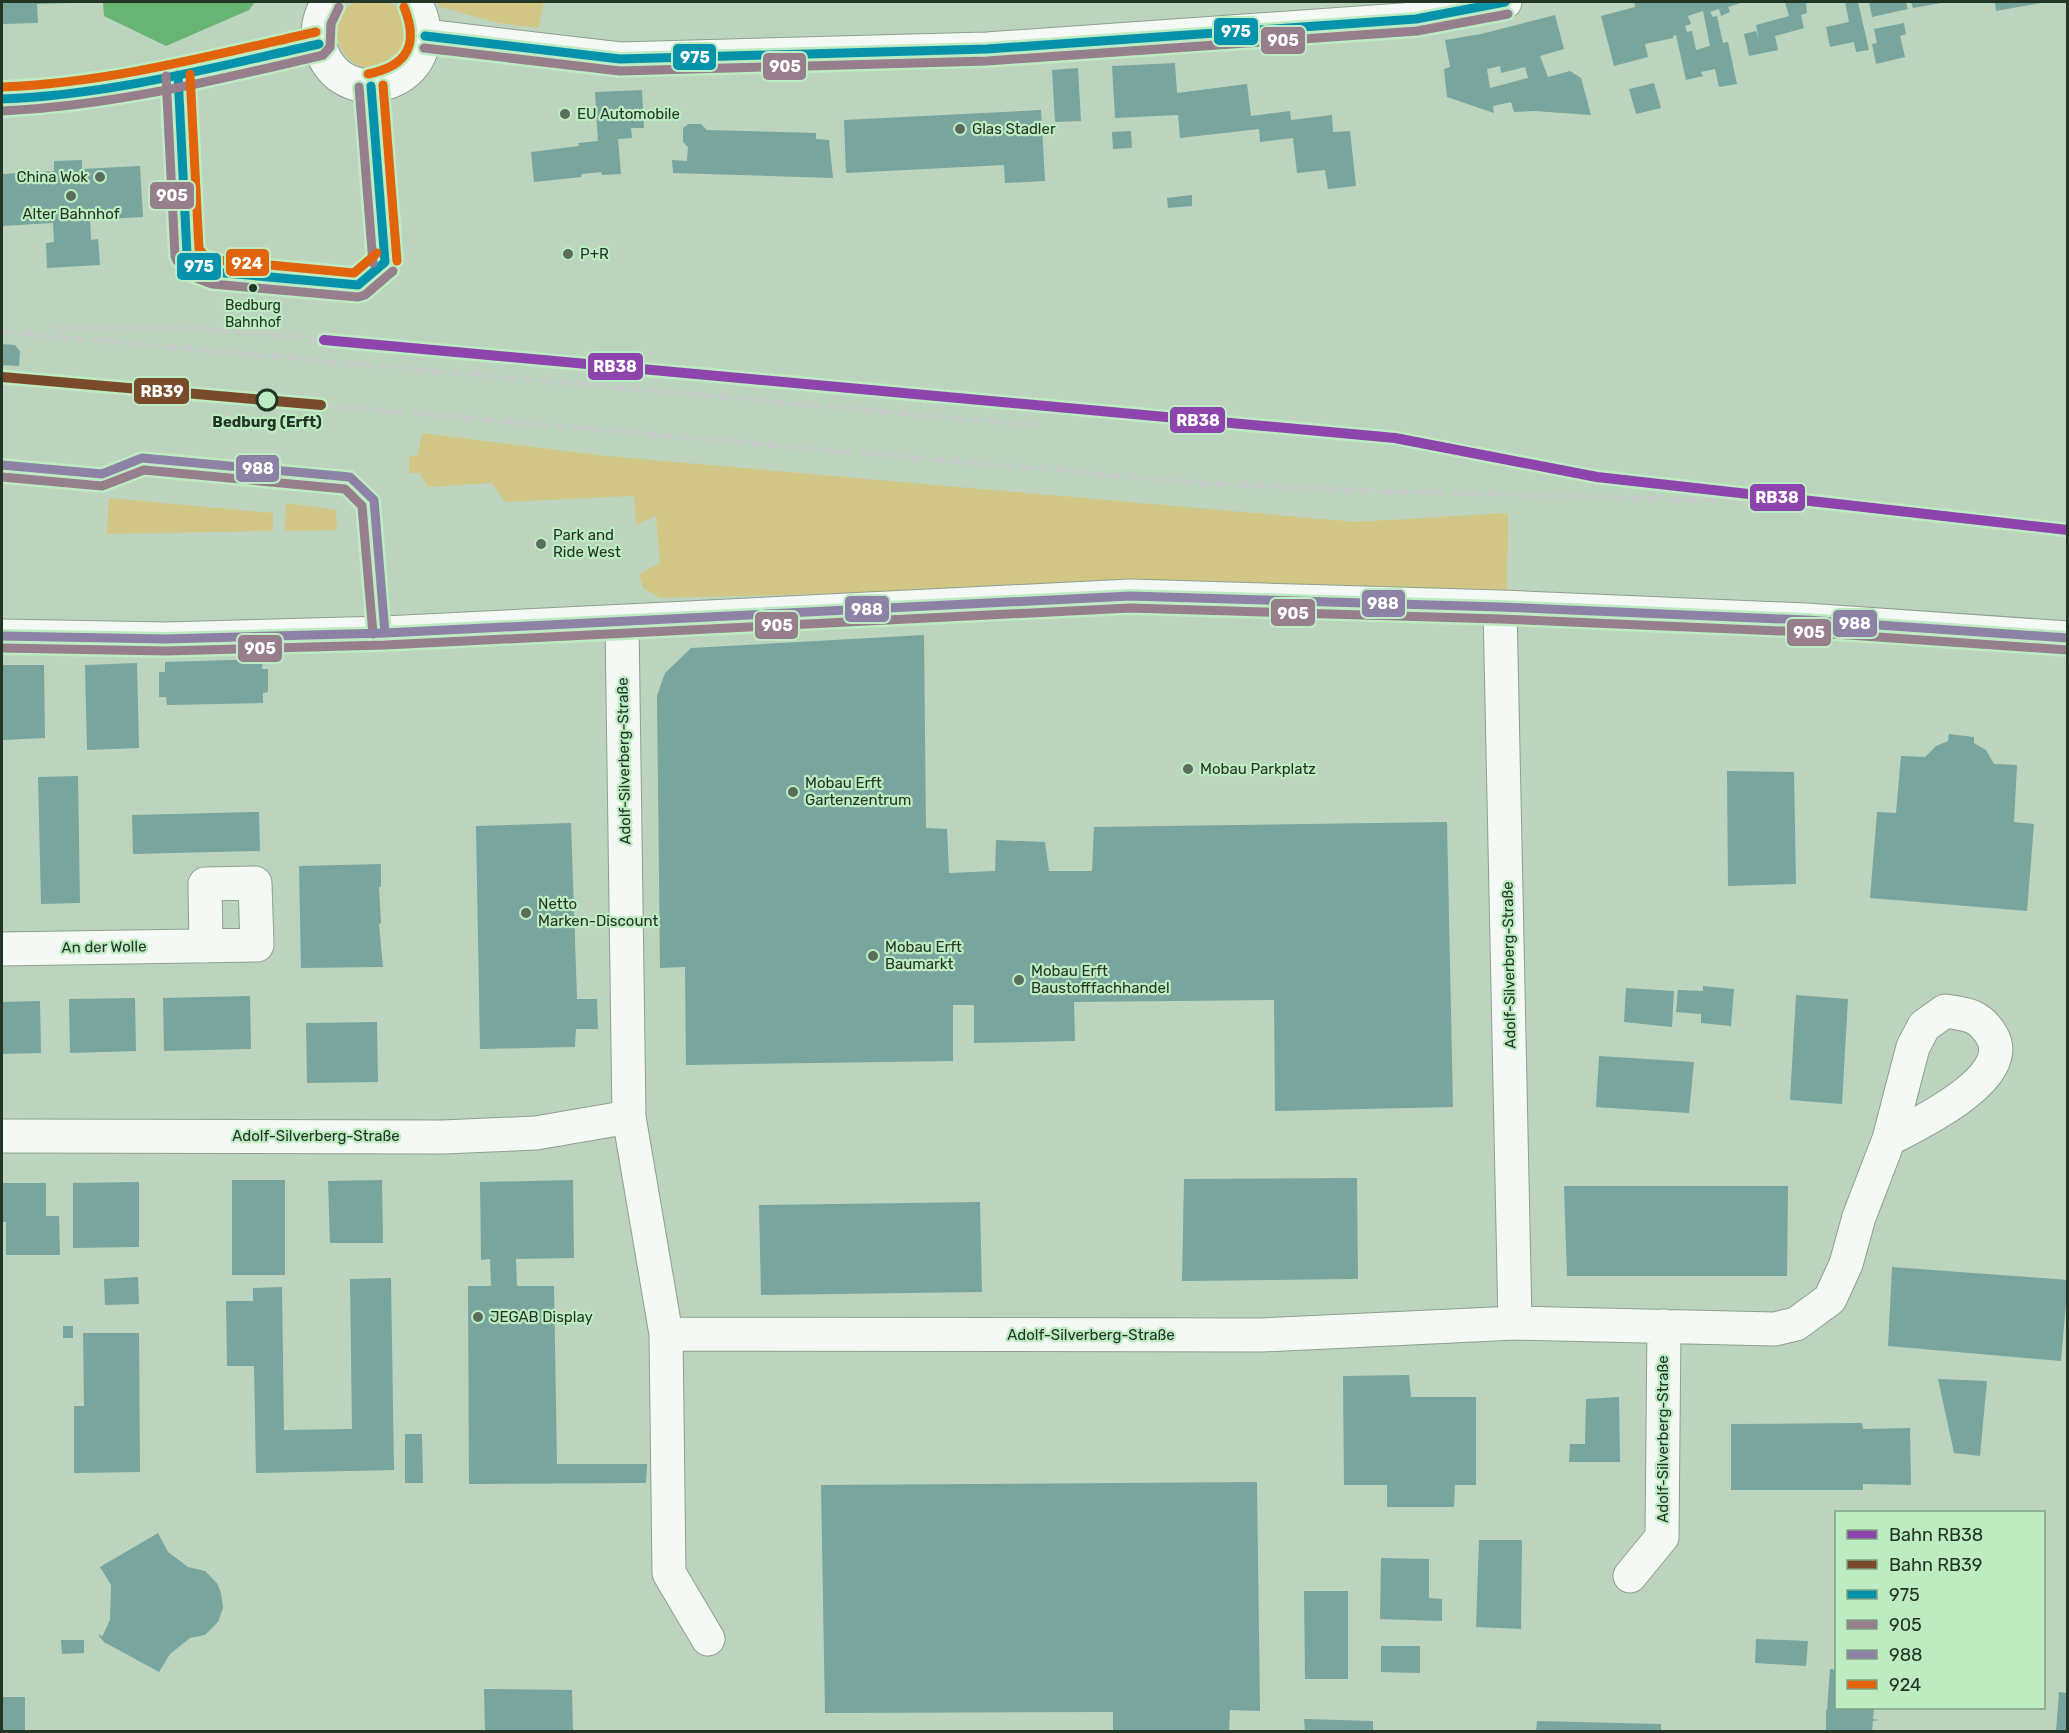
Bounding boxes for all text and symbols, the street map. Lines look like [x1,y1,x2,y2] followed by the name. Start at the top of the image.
[1213,17,1259,46] line badge: 975
[1221,22,1251,41] text: 975
[1260,26,1306,55] line badge: 905
[1267,31,1299,50] text: 905
[672,43,717,71] line badge: 975
[680,48,710,67] text: 975
[762,52,807,81] line badge: 905
[769,57,801,76] text: 905
[577,105,680,123] place label: EU Automobile
[558,107,572,121] marker: EU Automobile
[972,120,1056,138] place label: Glas Stadler
[953,122,967,136] marker: Glas Stadler
[16,168,88,186] place label: China Wok
[93,170,107,184] marker: China Wok
[149,181,195,210] line badge: 905
[156,186,188,205] text: 905
[64,189,78,203] marker: Alter Bahnhof
[23,205,120,223] place label: Alter Bahnhof
[580,245,609,263] place label: P+R
[561,247,575,261] marker: P+R
[225,248,270,277] line badge: 924
[176,252,222,281] line badge: 975
[231,254,263,273] text: 924
[184,257,214,276] text: 975
[247,282,259,294] marker: Bedburg Bahnhof
[225,297,282,331] place label: Bedburg Bahnhof
[587,352,644,381] line badge: RB38
[593,357,637,376] text: RB38
[133,377,190,405] line badge: RB39
[140,382,184,401] text: RB39
[256,389,278,411] marker: Bedburg (Erft)
[1169,406,1226,434] line badge: RB38
[1176,411,1220,430] text: RB38
[212,413,322,431] place label: Bedburg (Erft)
[235,454,280,483] line badge: 988
[242,459,274,478] text: 988
[1749,483,1806,512] line badge: RB38
[1755,488,1799,507] text: RB38
[553,526,621,561] place label: Park and Ride West
[534,537,548,551] marker: Park and Ride West
[1361,589,1406,618] line badge: 988
[1367,594,1399,613] text: 988
[844,595,890,623] line badge: 988
[1270,598,1316,627] line badge: 905
[851,600,883,619] text: 988
[1277,604,1309,623] text: 905
[1832,609,1878,638] line badge: 988
[754,611,799,640] line badge: 905
[1839,614,1871,633] text: 988
[761,616,793,635] text: 905
[1786,618,1832,647] line badge: 905
[1793,623,1825,642] text: 905
[237,634,283,663] line badge: 905
[244,639,276,658] text: 905
[614,677,634,845] street label: Adolf-Silverberg-Straße
[1200,760,1316,778] place label: Mobau Parkplatz
[1181,762,1195,776] marker: Mobau Parkplatz
[805,774,911,809] place label: Mobau Erft Gartenzentrum
[786,785,800,799] marker: Mobau Erft Gartenzentrum
[1499,881,1519,1049] street label: Adolf-Silverberg-Straße
[538,895,658,930] place label: Netto Marken-Discount
[519,906,533,920] marker: Netto Marken-Discount
[61,937,147,957] street label: An der Wolle
[885,938,962,973] place label: Mobau Erft Baumarkt
[866,949,880,963] marker: Mobau Erft Baumarkt
[1031,962,1170,997] place label: Mobau Erft Baustofffachhandel
[1012,973,1026,987] marker: Mobau Erft Baustofffachhandel
[232,1127,400,1145] street label: Adolf-Silverberg-Straße
[490,1308,593,1326] place label: JEGAB Display
[471,1310,485,1324] marker: JEGAB Display
[1007,1326,1175,1344] street label: Adolf-Silverberg-Straße
[1654,1355,1672,1523] street label: Adolf-Silverberg-Straße
[1835,1511,2045,1709] legend
[1889,1524,1983,1546] text: Bahn RB38
[1889,1554,1983,1576] text: Bahn RB39
[1889,1584,1920,1606] text: 975
[1889,1614,1922,1636] text: 905
[1889,1644,1923,1666] text: 988
[1889,1674,1921,1696] text: 924

